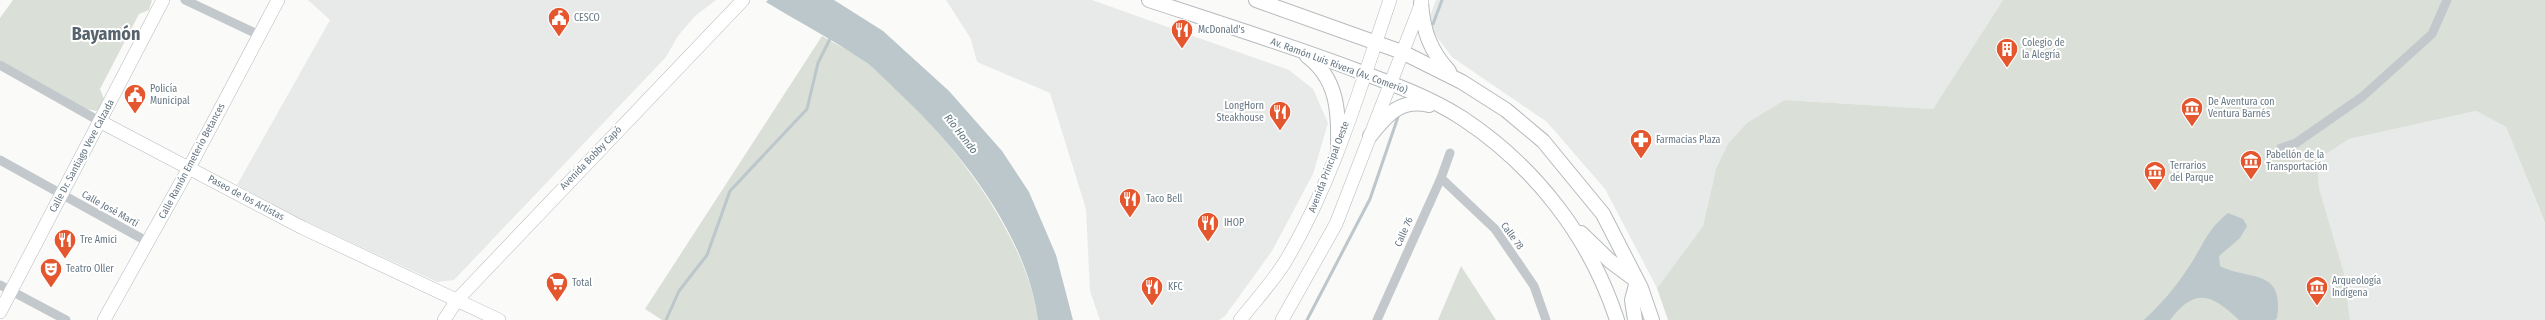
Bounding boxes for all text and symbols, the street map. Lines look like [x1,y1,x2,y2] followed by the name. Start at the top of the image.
[546,5,572,38] public building icon: CESCO
[574,12,600,24] place label: CESCO
[1169,17,1195,50] restaurant icon: McDonald's
[72,23,140,45] district label: Bayamón
[1198,24,1245,36] place label: McDonald's
[1269,35,1409,96] street label: Av. Ramón Luis Rivera (Av. Comerío)
[1994,36,2020,69] building icon: Colegio de la Alegría
[2022,37,2065,61] place label: Colegio de la Alegría
[122,82,148,115] public building icon: Policía Municipal
[150,82,190,107] place label: Policía Municipal
[2179,95,2205,128] museum icon: De Aventura con Ventura Barnés
[2208,96,2275,120] place label: De Aventura con Ventura Barnés
[47,97,117,214] street label: Calle Dr. Santiago Veve Calzada
[1267,99,1293,132] restaurant icon: LongHorn Steakhouse
[1217,100,1264,124] place label: LongHorn Steakhouse
[156,101,228,221] street label: Calle Ramón Emeterio Betances
[941,112,981,157] water label: Río Hondo
[1306,120,1352,214] street label: Avenida Principal Oeste
[558,124,624,192] street label: Avenida Bobby Capó
[1628,127,1654,160] pharmacy icon: Farmacias Plaza
[1656,134,1720,146] place label: Farmacias Plaza
[2238,148,2264,181] museum icon: Pabellón de la Transportación
[2266,149,2327,173] place label: Pabellón de la Transportación
[2142,159,2168,192] museum icon: Terrarios del Parque
[2170,160,2214,184] place label: Terrarios del Parque
[206,173,286,223] street label: Paseo de los Artistas
[1117,186,1143,219] restaurant icon: Taco Bell
[79,188,141,230] street label: Calle José Martí
[1146,193,1183,205] place label: Taco Bell
[1195,210,1221,243] restaurant icon: IHOP
[1392,215,1416,249] street label: Calle 76
[1224,217,1244,229] place label: IHOP
[1498,220,1526,252] street label: Calle 78
[52,227,78,260] restaurant icon: Tre Amici
[80,234,117,246] place label: Tre Amici
[38,256,64,289] theatre icon: Teatro Oller
[66,263,114,275] place label: Teatro Oller
[544,270,570,303] supermarket icon: Total
[1139,274,1165,307] restaurant icon: KFC
[2304,274,2330,307] museum icon: Arqueología Indígena
[2332,274,2381,299] place label: Arqueología Indígena
[572,277,592,289] place label: Total
[1168,281,1183,293] place label: KFC

